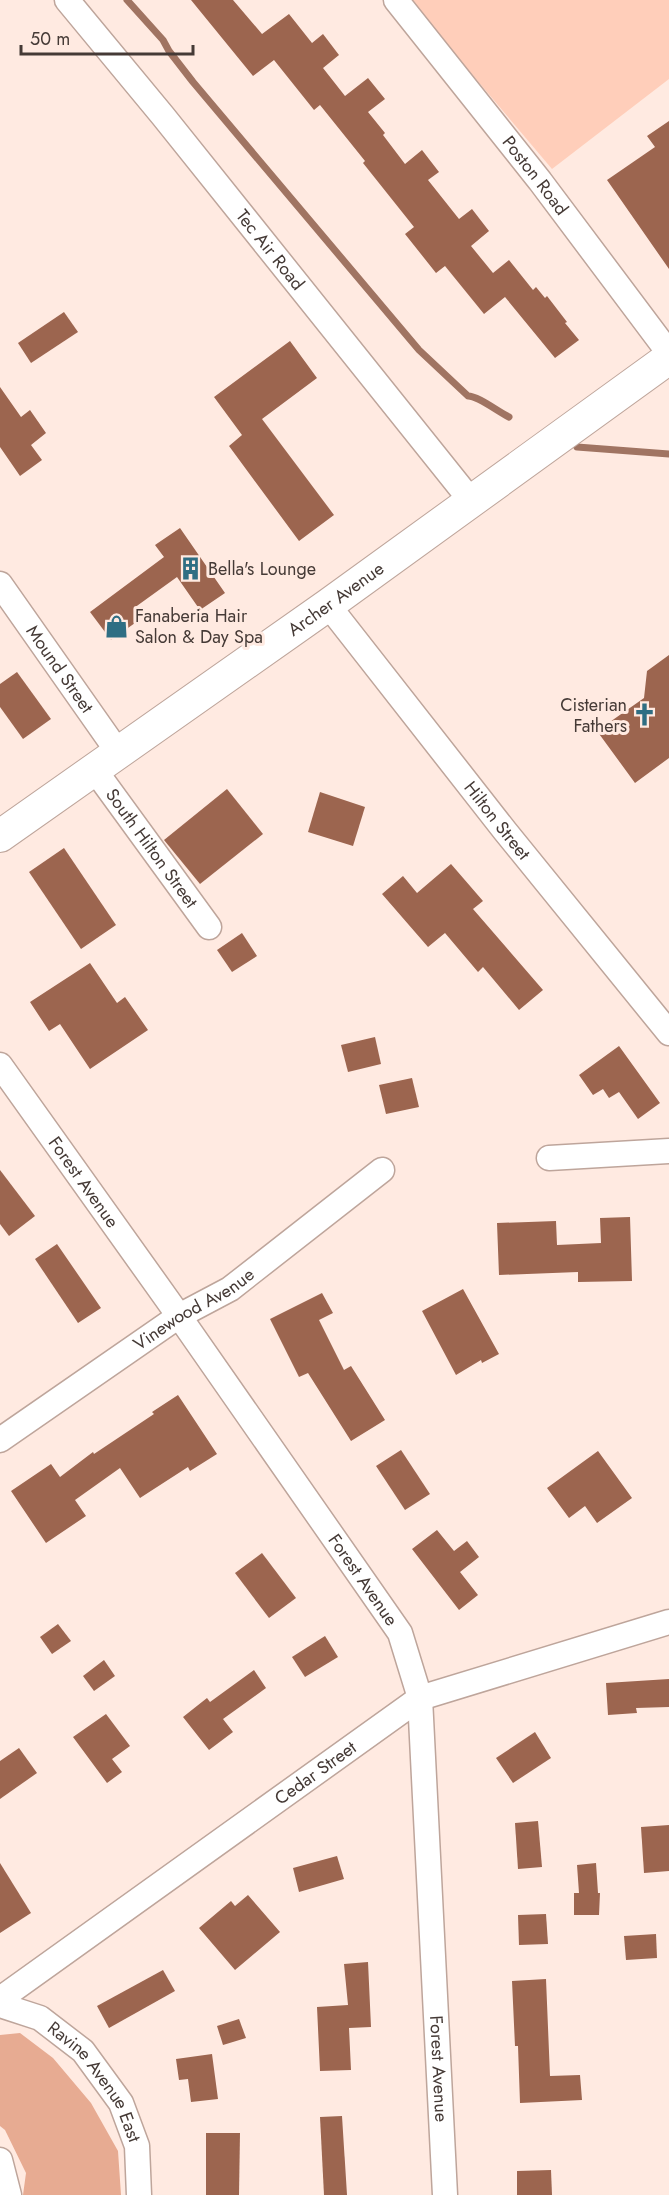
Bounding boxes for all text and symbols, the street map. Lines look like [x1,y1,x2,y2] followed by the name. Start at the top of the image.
[21,18,194,56] scale bar
[30,26,70,52] text: 50 m
[496,130,574,221] street label: Poston Road
[230,204,311,296] street label: Tec Air Road
[177,556,203,582] building icon: Bella's Lounge
[208,556,316,582] place label: Bella's Lounge
[282,556,389,642] street label: Archer Avenue
[135,603,263,650] place label: Fanaberia Hair Salon & Day Spa
[104,613,130,639] shop icon: Fanaberia Hair Salon & Day Spa
[20,620,100,719] street label: Mound Street
[560,692,627,739] place label: Cisterian Fathers
[632,702,658,728] church icon: Cisterian Fathers
[458,776,537,866] street label: Hilton Street
[99,783,204,914] street label: South Hilton Street
[42,1131,125,1233] street label: Forest Avenue
[128,1262,260,1357] street label: Vinewood Avenue
[322,1529,404,1631] street label: Forest Avenue
[269,1734,362,1811] street label: Cedar Street
[42,2015,148,2146] street label: Ravine Avenue East
[423,2015,454,2123] street label: Forest Avenue

